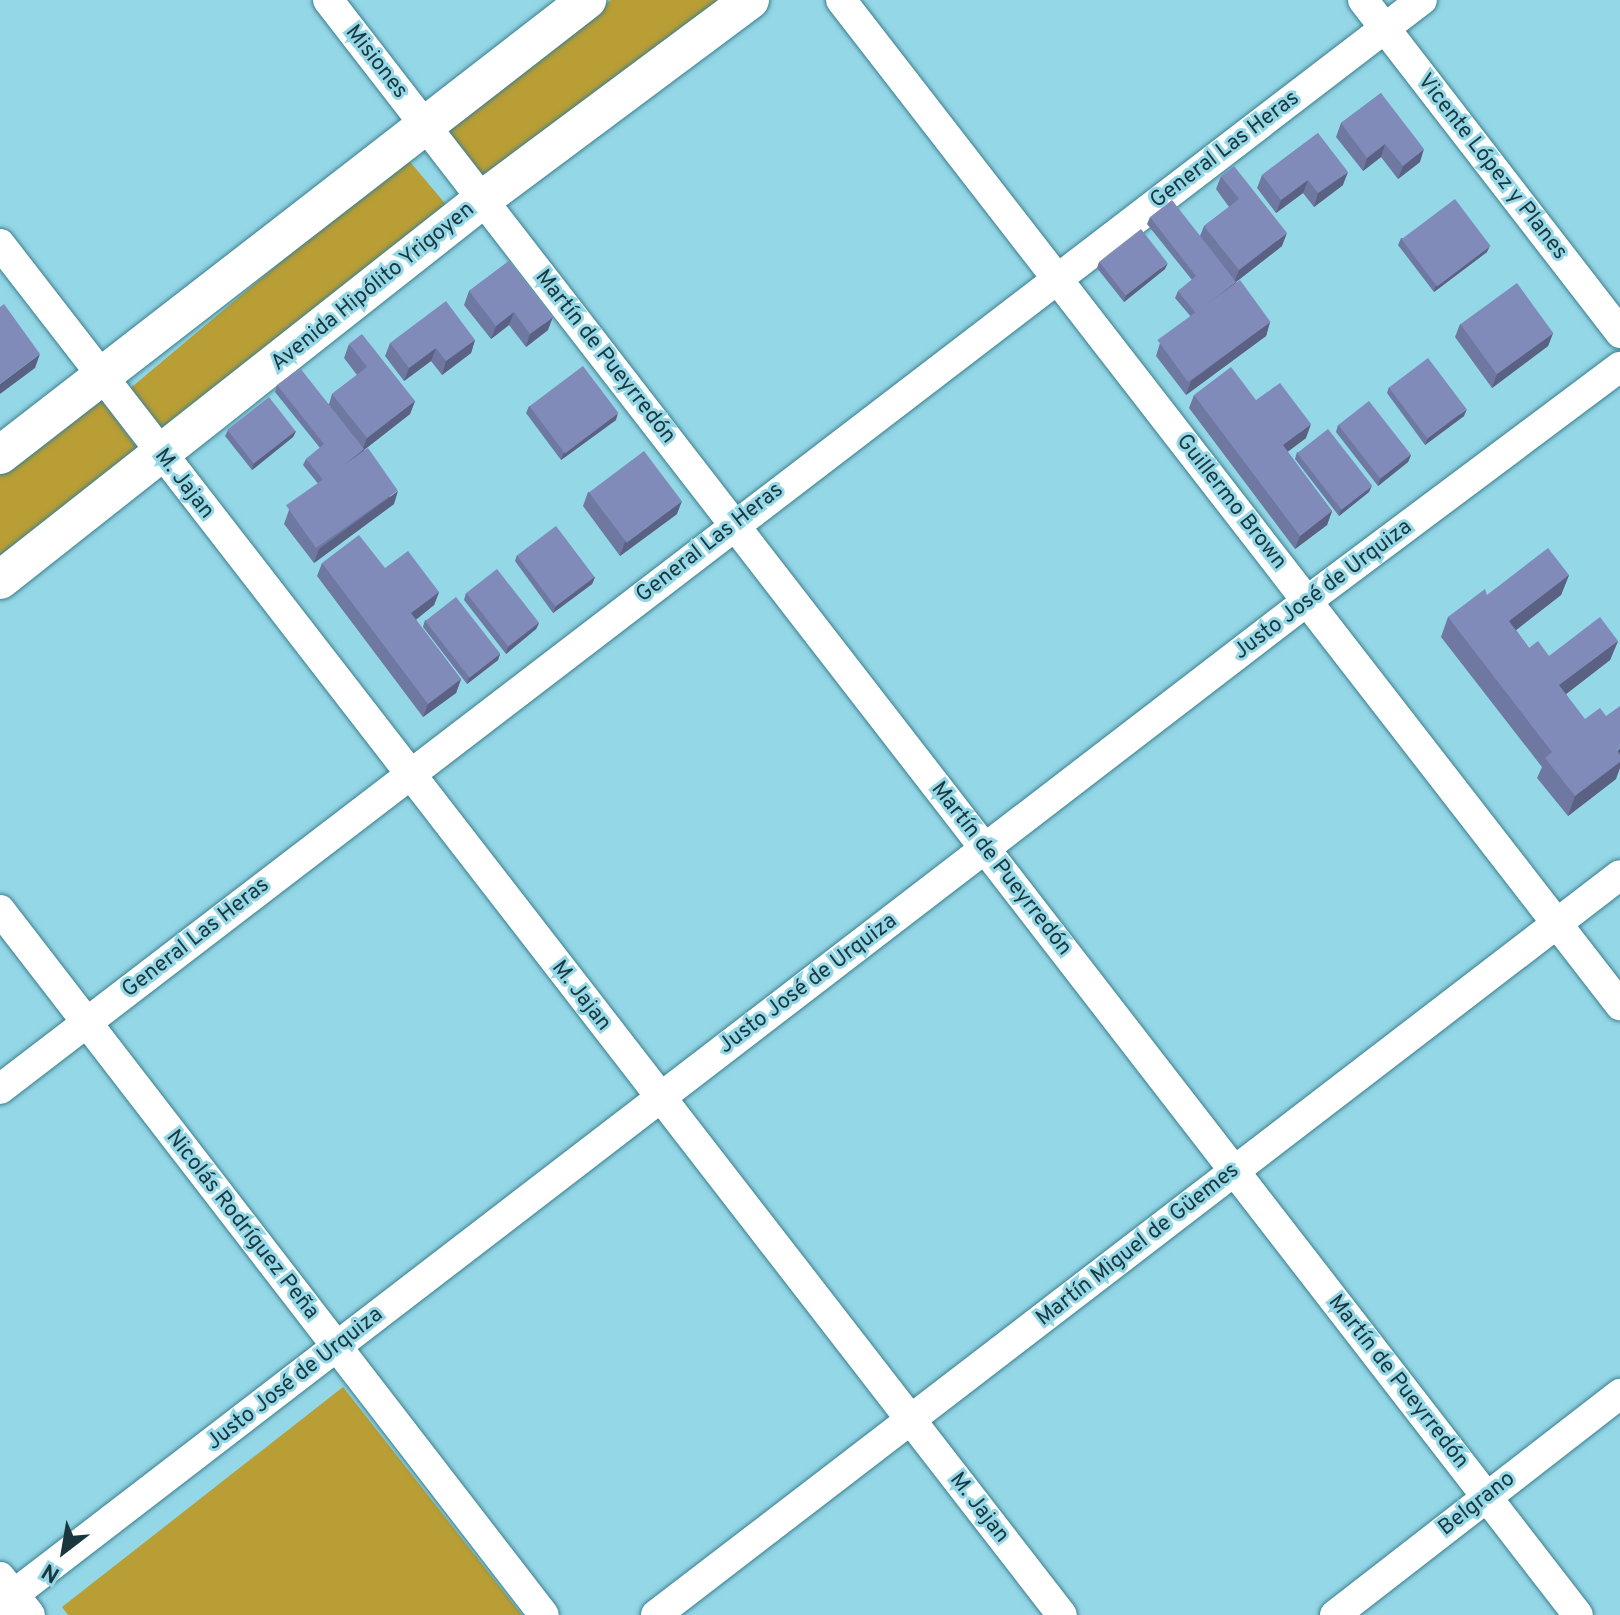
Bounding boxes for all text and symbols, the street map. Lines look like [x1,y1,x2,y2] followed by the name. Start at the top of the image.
[339,20,413,104] street label: Misiones
[1411,69,1573,265] street label: Vicente López y Planes
[1145,85,1305,215] street label: General Las Heras
[266,197,480,377] street label: Avenida Hipólito Yrigoyen
[529,265,681,449] street label: Martín de Pueyrredón
[1170,429,1292,575] street label: Guillermo Brown
[148,444,220,524] street label: M. Jajan
[631,477,789,609] street label: General Las Heras
[1228,514,1418,666] street label: Justo José de Urquiza
[925,777,1077,961] street label: Martín de Pueyrredón
[117,872,275,1004] street label: General Las Heras
[713,908,903,1060] street label: Justo José de Urquiza
[545,956,617,1036] street label: M. Jajan
[160,1125,324,1325] street label: Nicolás Rodríguez Peña
[1031,1158,1245,1332] street label: Martín Miguel de Güemes
[1322,1290,1474,1474] street label: Martín de Pueyrredón
[201,1302,389,1456] street label: Justo José de Urquiza
[1434,1466,1520,1542] street label: Belgrano
[943,1468,1015,1548] street label: M. Jajan
[24,1511,104,1591] north arrow
[38,1556,65,1588] text: N

